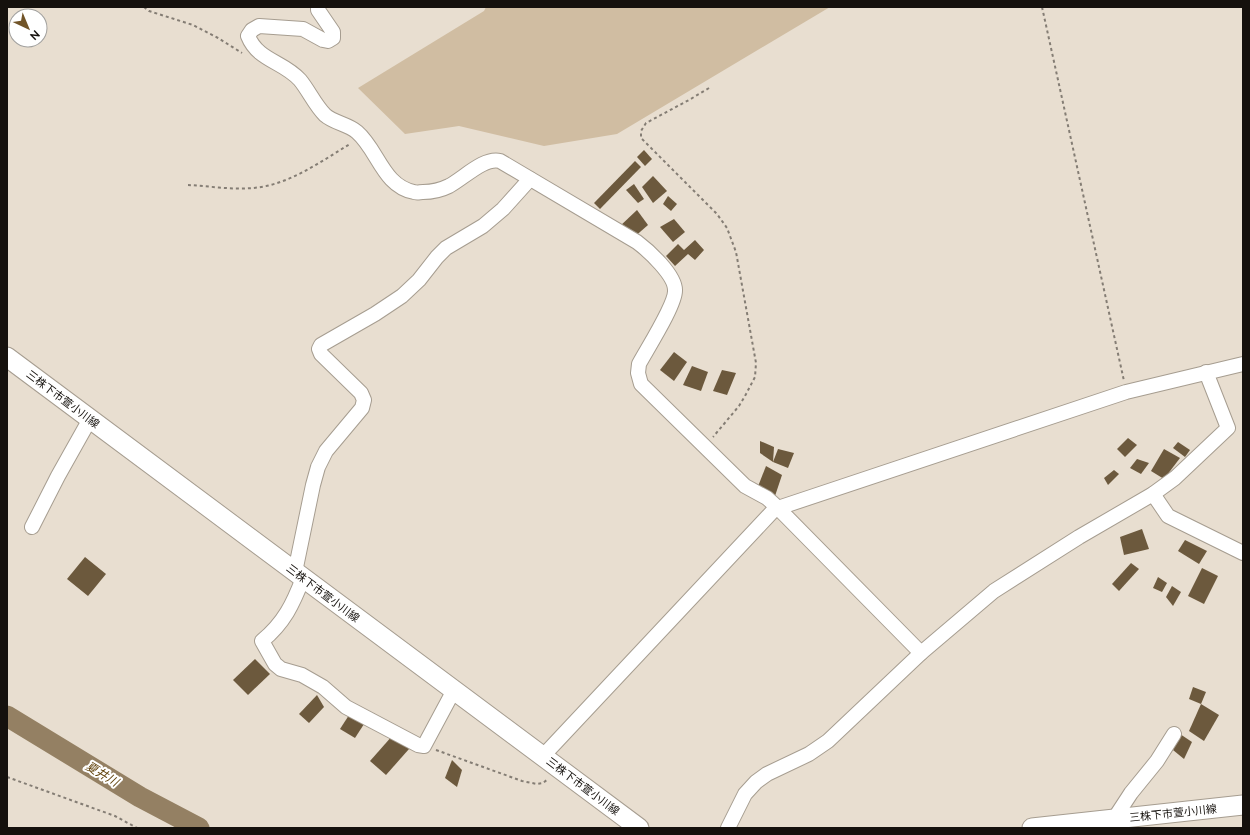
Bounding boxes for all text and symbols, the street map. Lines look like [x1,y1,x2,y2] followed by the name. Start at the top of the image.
[8,8,48,48] north arrow
[27,27,42,42] text: N
[24,368,102,431] street label: 三株下市萱小川線
[284,562,362,625] street label: 三株下市萱小川線
[544,755,622,818] street label: 三株下市萱小川線
[83,759,123,790] water label: 夏井川
[1129,802,1217,825] street label: 三株下市萱小川線

